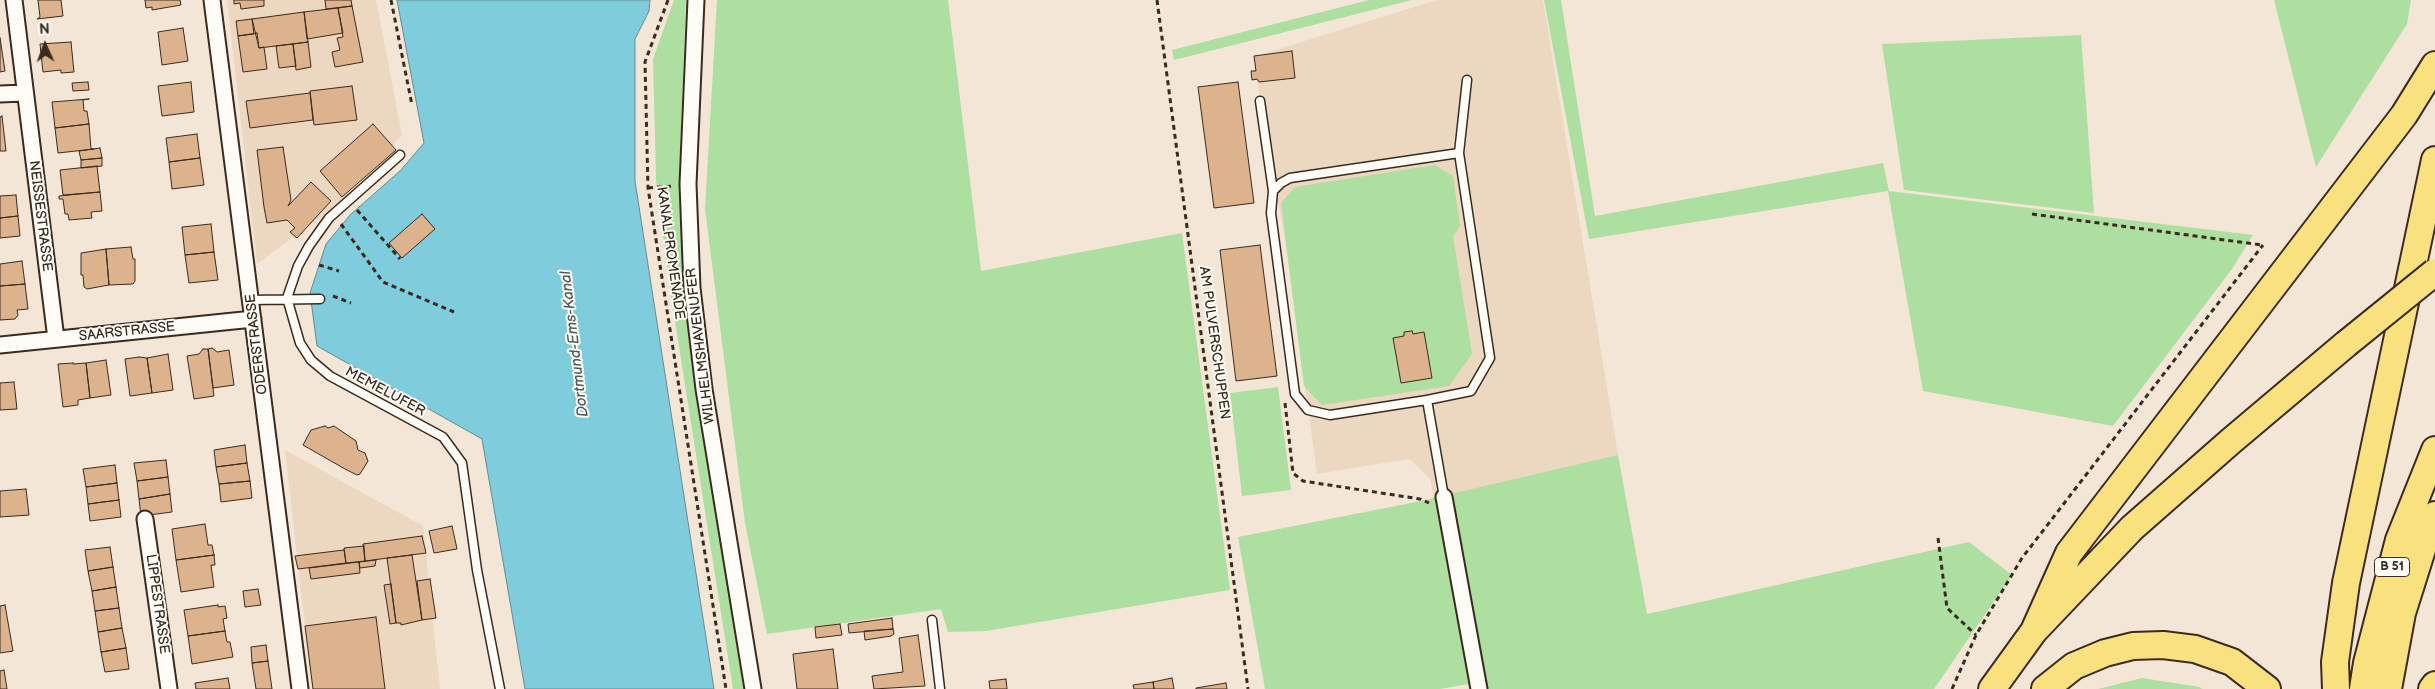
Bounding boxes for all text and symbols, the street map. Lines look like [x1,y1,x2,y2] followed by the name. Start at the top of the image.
[20,20,70,70] north arrow
[39,21,50,38] text: N
[25,160,55,272] street label: NEISSESTRASSE
[652,185,688,321] street label: KANALPROMENADE
[1195,265,1233,421] street label: AM PULVERSCHUPPEN
[683,267,719,425] street label: WILHELMSHAVENUFER
[557,270,593,418] water label: Dortmund-Ems-Kanal
[242,293,272,395] street label: ODERSTRASSE
[78,319,176,345] street label: SAARSTRASSE
[342,364,428,420] street label: MEMELUFER
[142,553,172,655] street label: LIPPESTRASSE
[2374,558,2410,576] road number: B 51

